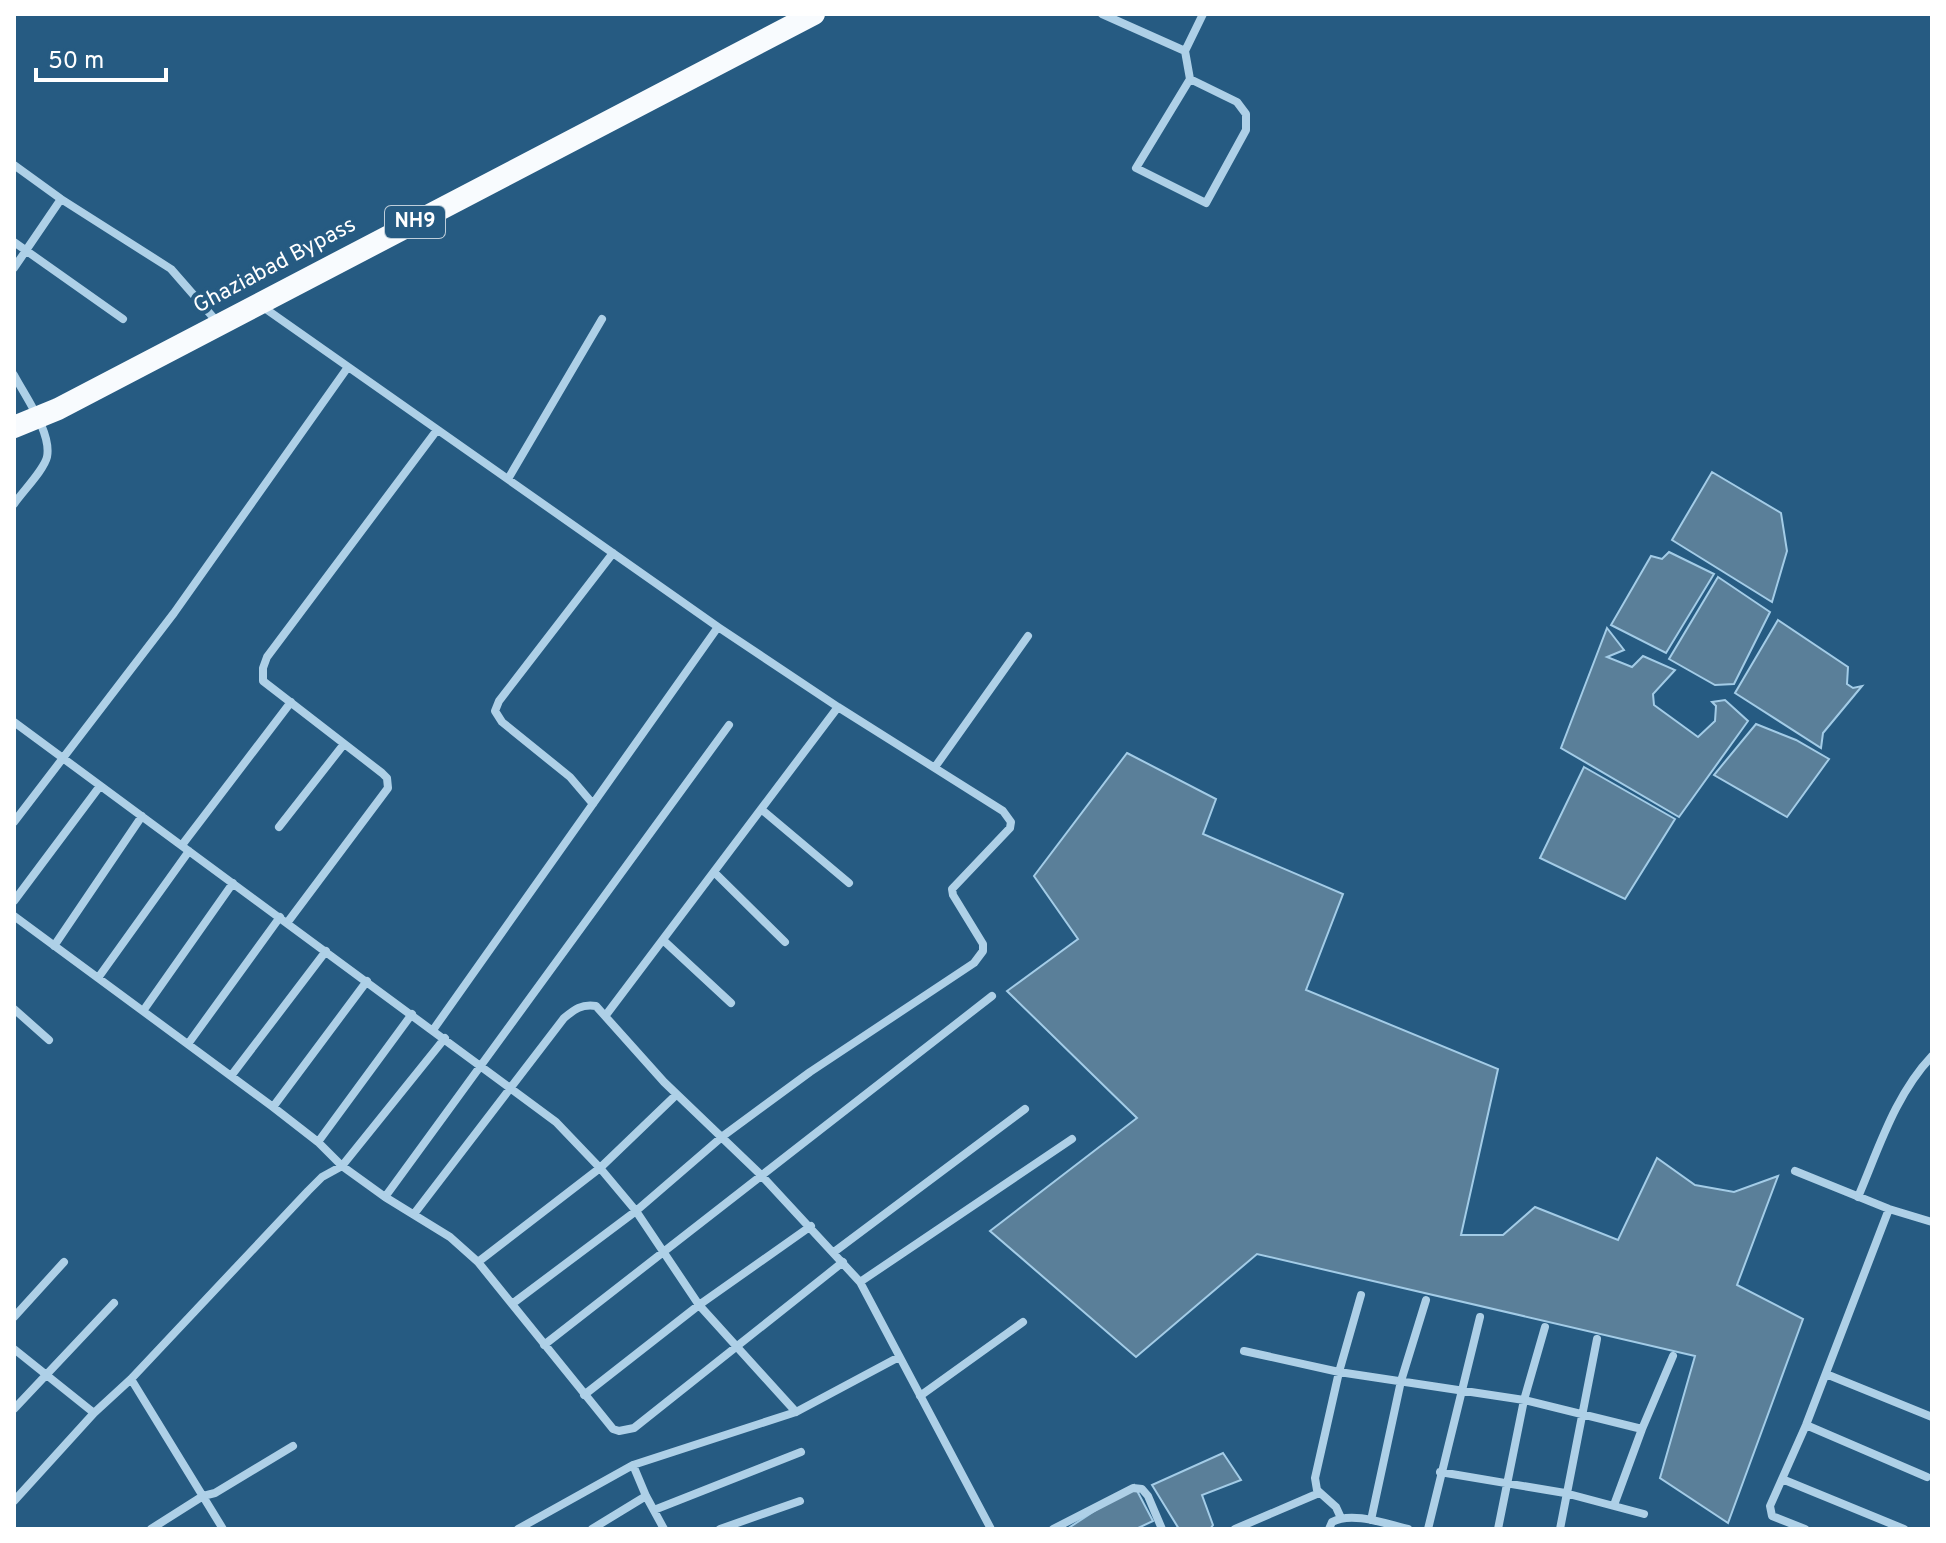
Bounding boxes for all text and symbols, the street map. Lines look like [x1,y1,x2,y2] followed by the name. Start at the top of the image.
[36,32,166,82] scale bar
[48,47,104,77] text: 50 m
[385,206,445,238] road number: NH9
[189,212,361,320] street label: Ghaziabad Bypass

